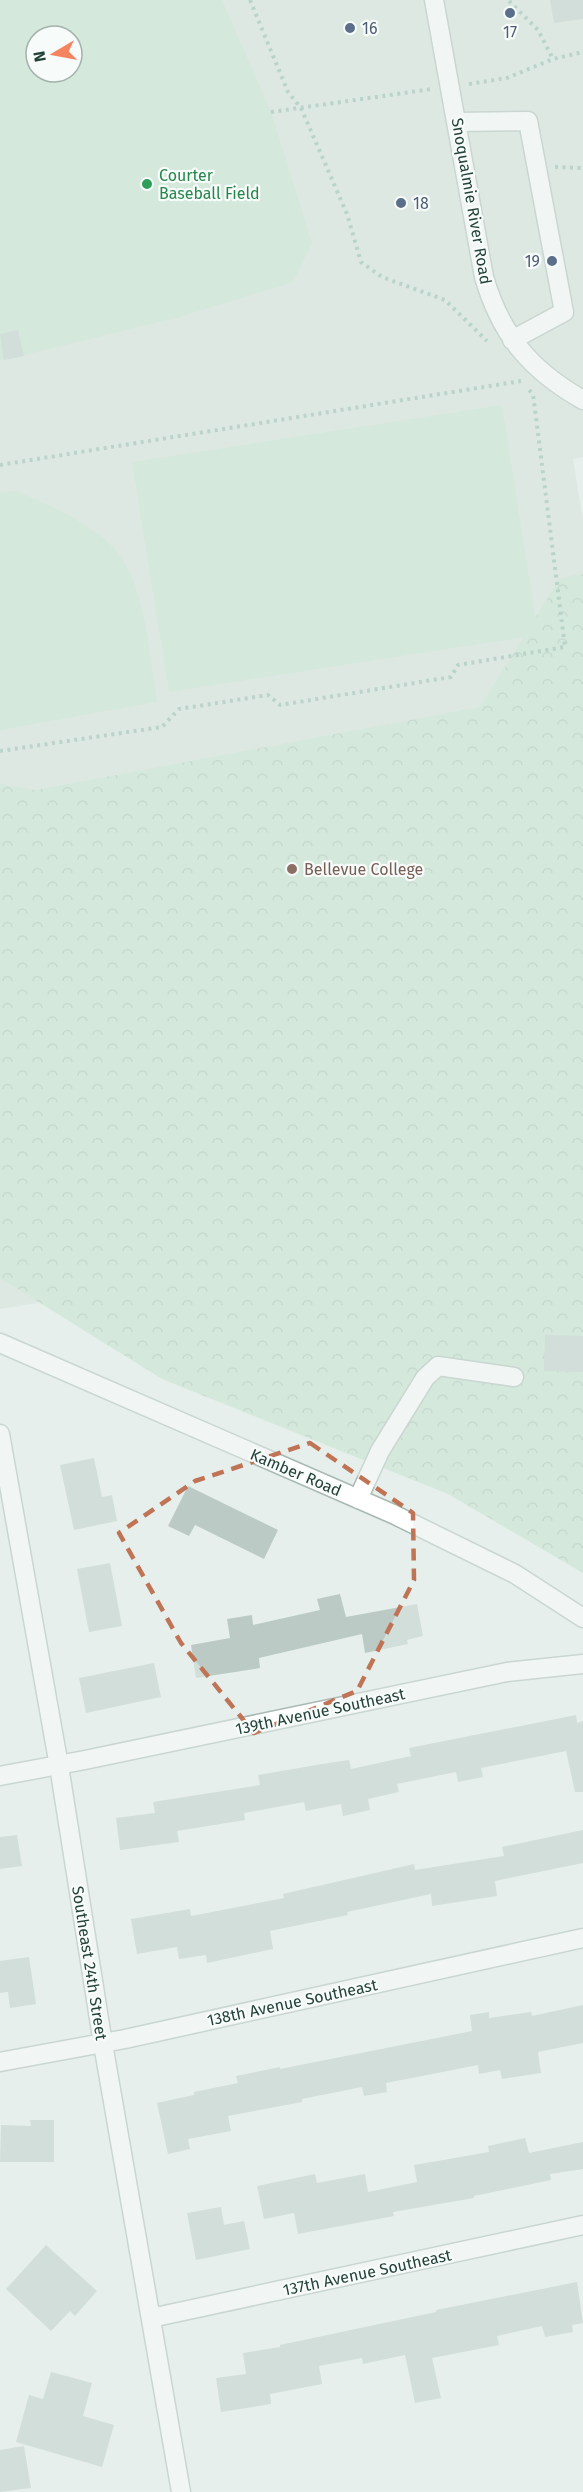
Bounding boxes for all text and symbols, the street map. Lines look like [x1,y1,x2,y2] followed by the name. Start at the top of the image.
[503,6,517,20] marker: 17
[362,19,377,38] place label: 16
[343,21,357,35] marker: 16
[503,23,517,42] place label: 17
[24,24,84,84] north arrow
[29,50,50,63] text: N
[447,116,496,286] street label: Snoqualmie River Road
[159,166,260,203] place label: Courter Baseball Field
[140,177,154,191] marker: Courter Baseball Field
[413,194,429,213] place label: 18
[394,196,408,210] marker: 18
[525,252,540,271] place label: 19
[545,254,559,268] marker: 19
[304,860,423,879] place label: Bellevue College
[285,862,299,876] marker: Bellevue College
[247,1445,344,1500] street label: Kamber Road
[234,1684,407,1739] street label: 139th Avenue Southeast
[68,1885,111,2042] street label: Southeast 24th Street
[205,1975,379,2030] street label: 138th Avenue Southeast
[281,2245,453,2300] street label: 137th Avenue Southeast

